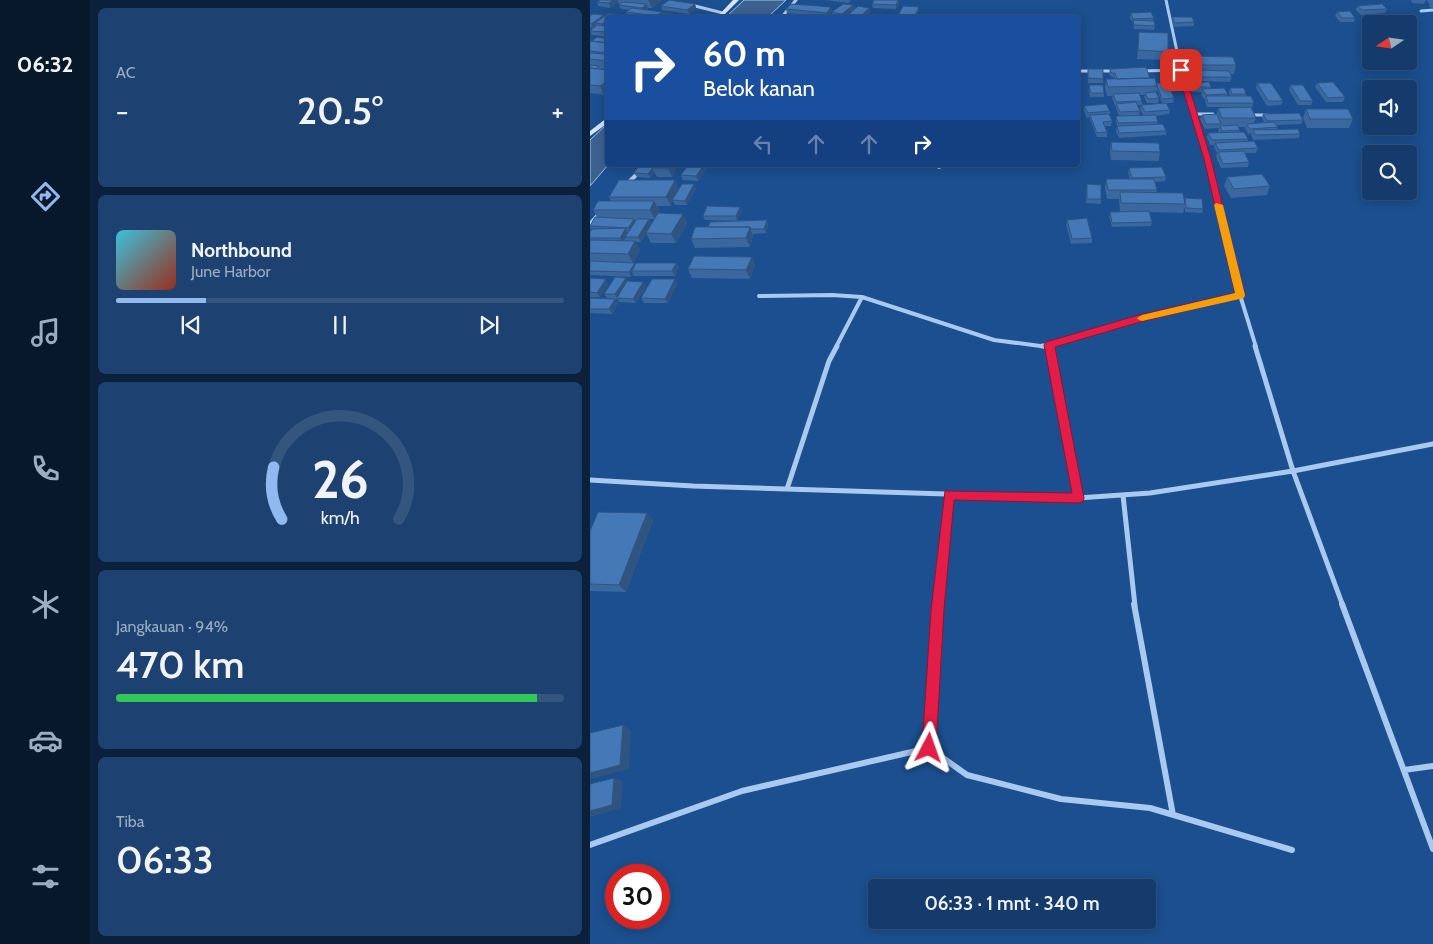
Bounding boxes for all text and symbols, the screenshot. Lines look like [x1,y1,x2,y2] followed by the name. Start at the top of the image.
[1362,15,1418,70] north arrow
[1362,15,1417,200] map controls
[703,32,786,75] text: 60 m
[620,35,685,100] icon: right
[1160,49,1202,91] pin
[17,51,73,78] text: 06:32
[1167,56,1195,84] icon: arrive
[116,63,136,82] text: AC
[703,75,815,102] text: Belok kanan
[1362,80,1417,135] button: sound
[297,87,383,134] text: 20.5°
[116,94,128,128] text: −
[552,94,564,128] text: +
[749,130,777,158] icon: left
[802,130,830,158] icon: ahead
[855,130,883,158] icon: ahead
[908,130,936,158] icon: right
[1362,145,1417,200] button: search
[28,179,63,214] icon: directions
[191,239,292,262] text: Northbound
[191,262,271,281] text: June Harbor
[177,311,205,339] icon: previous
[326,311,354,339] icon: pause
[475,311,503,339] icon: next
[28,315,63,350] icon: music
[312,448,368,511] text: 26
[28,451,63,486] icon: phone
[320,507,360,528] text: km/h
[28,587,63,622] icon: climate
[116,617,228,636] text: Jangkauan · 94%
[116,641,244,688] text: 470 km
[902,721,954,773] position arrow
[28,723,63,758] icon: car
[116,812,144,831] text: Tiba
[116,836,213,883] text: 06:33
[28,859,63,894] icon: filters
[605,864,670,929] speed limit sign: 30
[924,892,1100,915] text: 06:33 · 1 mnt · 340 m

